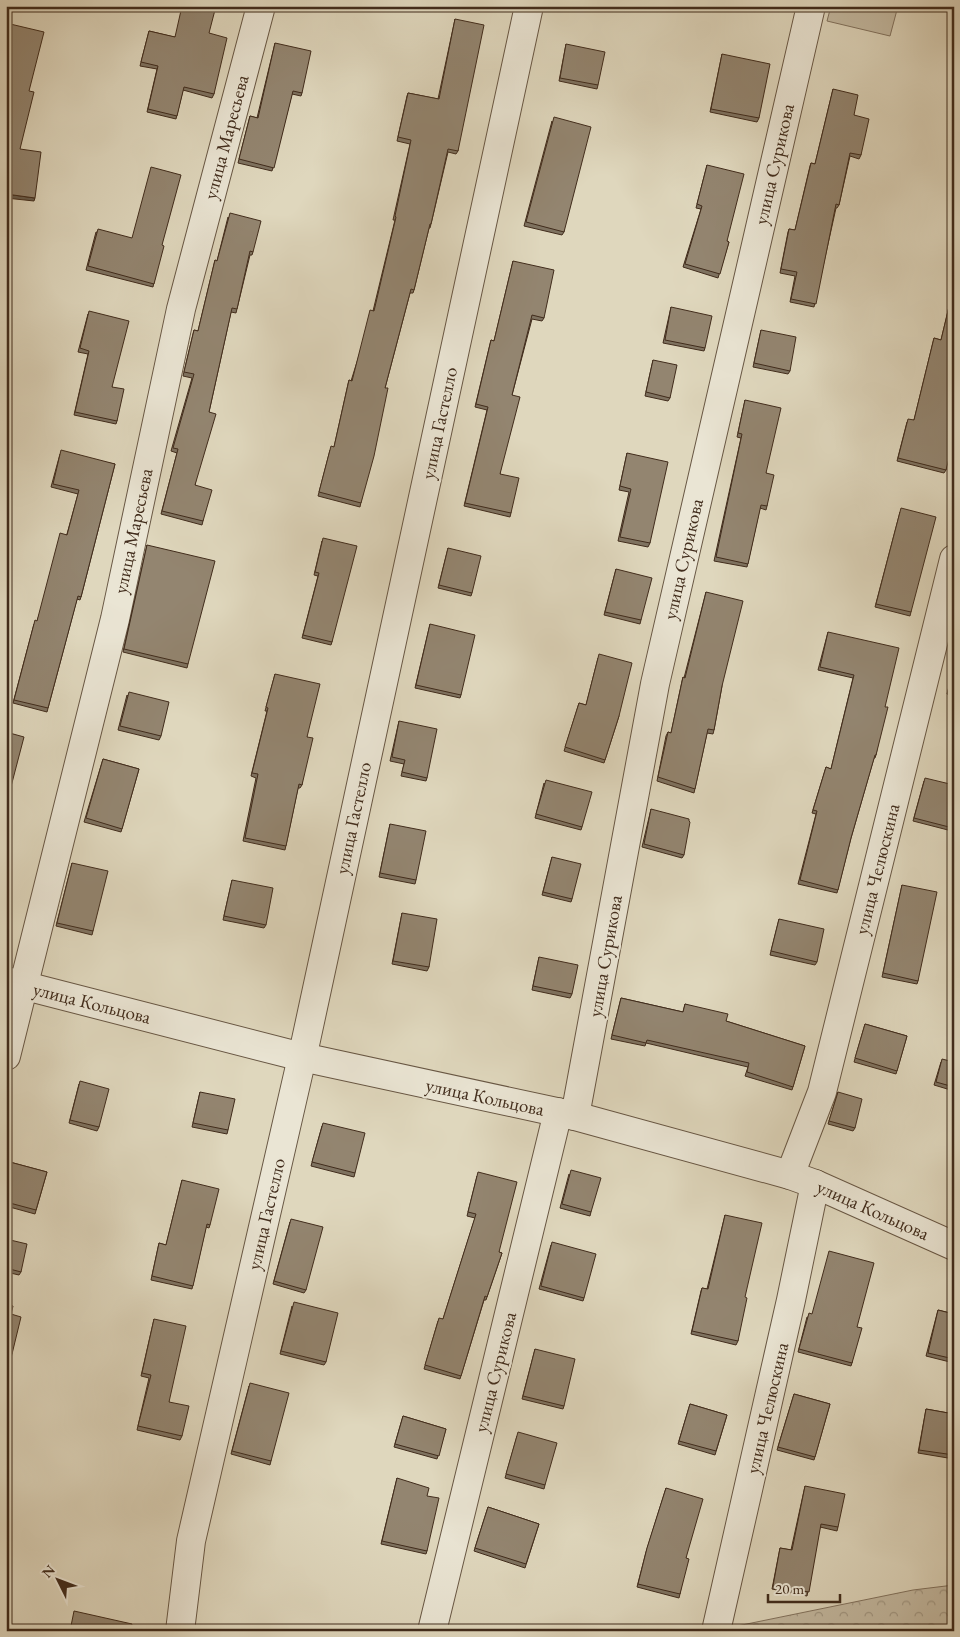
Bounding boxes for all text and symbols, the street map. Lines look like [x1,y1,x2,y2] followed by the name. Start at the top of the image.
[197,72,255,202] street label: улица Маресьева
[748,101,800,227] street label: улица Сурикова
[415,365,463,481] street label: улица Гастелло
[107,466,159,596] street label: улица Маресьева
[657,496,709,622] street label: улица Сурикова
[329,760,377,876] street label: улица Гастелло
[849,800,905,937] street label: улица Челюскина
[582,893,628,1019] street label: улица Сурикова
[30,976,154,1030] street label: улица Кольцова
[423,1072,547,1122] street label: улица Кольцова
[241,1156,291,1272] street label: улица Гастелло
[813,1174,934,1246] street label: улица Кольцова
[468,1309,522,1435] street label: улица Сурикова
[740,1339,794,1476] street label: улица Челюскина
[32,1554,82,1604] north arrow
[38,1561,59,1582] text: N
[768,1572,840,1604] scale bar
[775,1579,804,1598] text: 20 m

